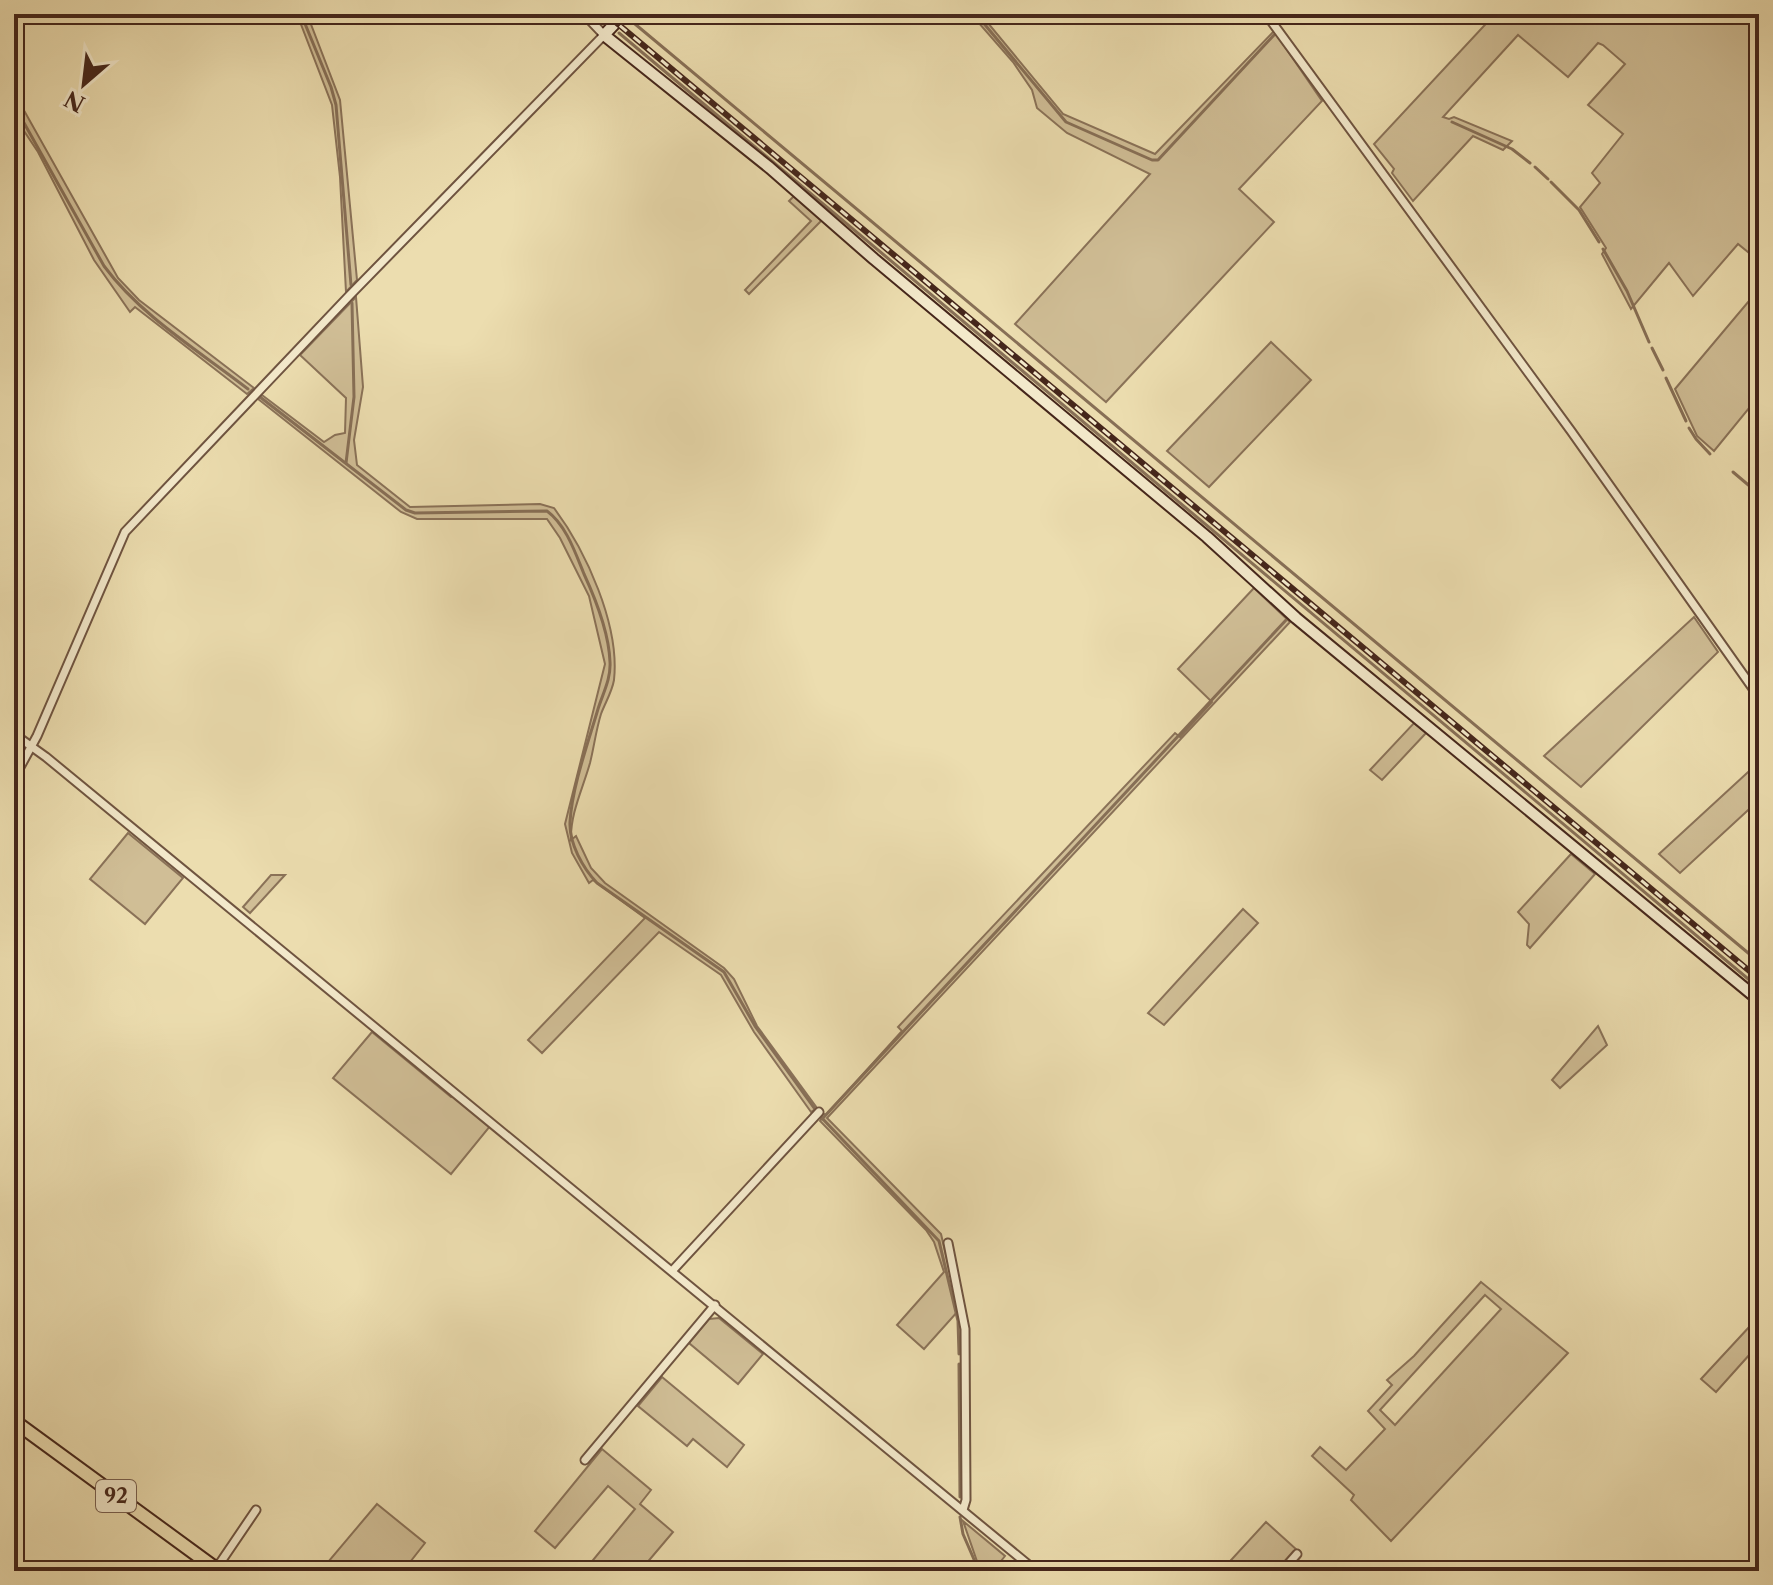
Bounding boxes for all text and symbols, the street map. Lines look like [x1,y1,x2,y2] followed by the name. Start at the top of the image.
[44,44,124,124] north arrow
[60,85,90,118] text: N
[96,1480,136,1512] road number: 92

